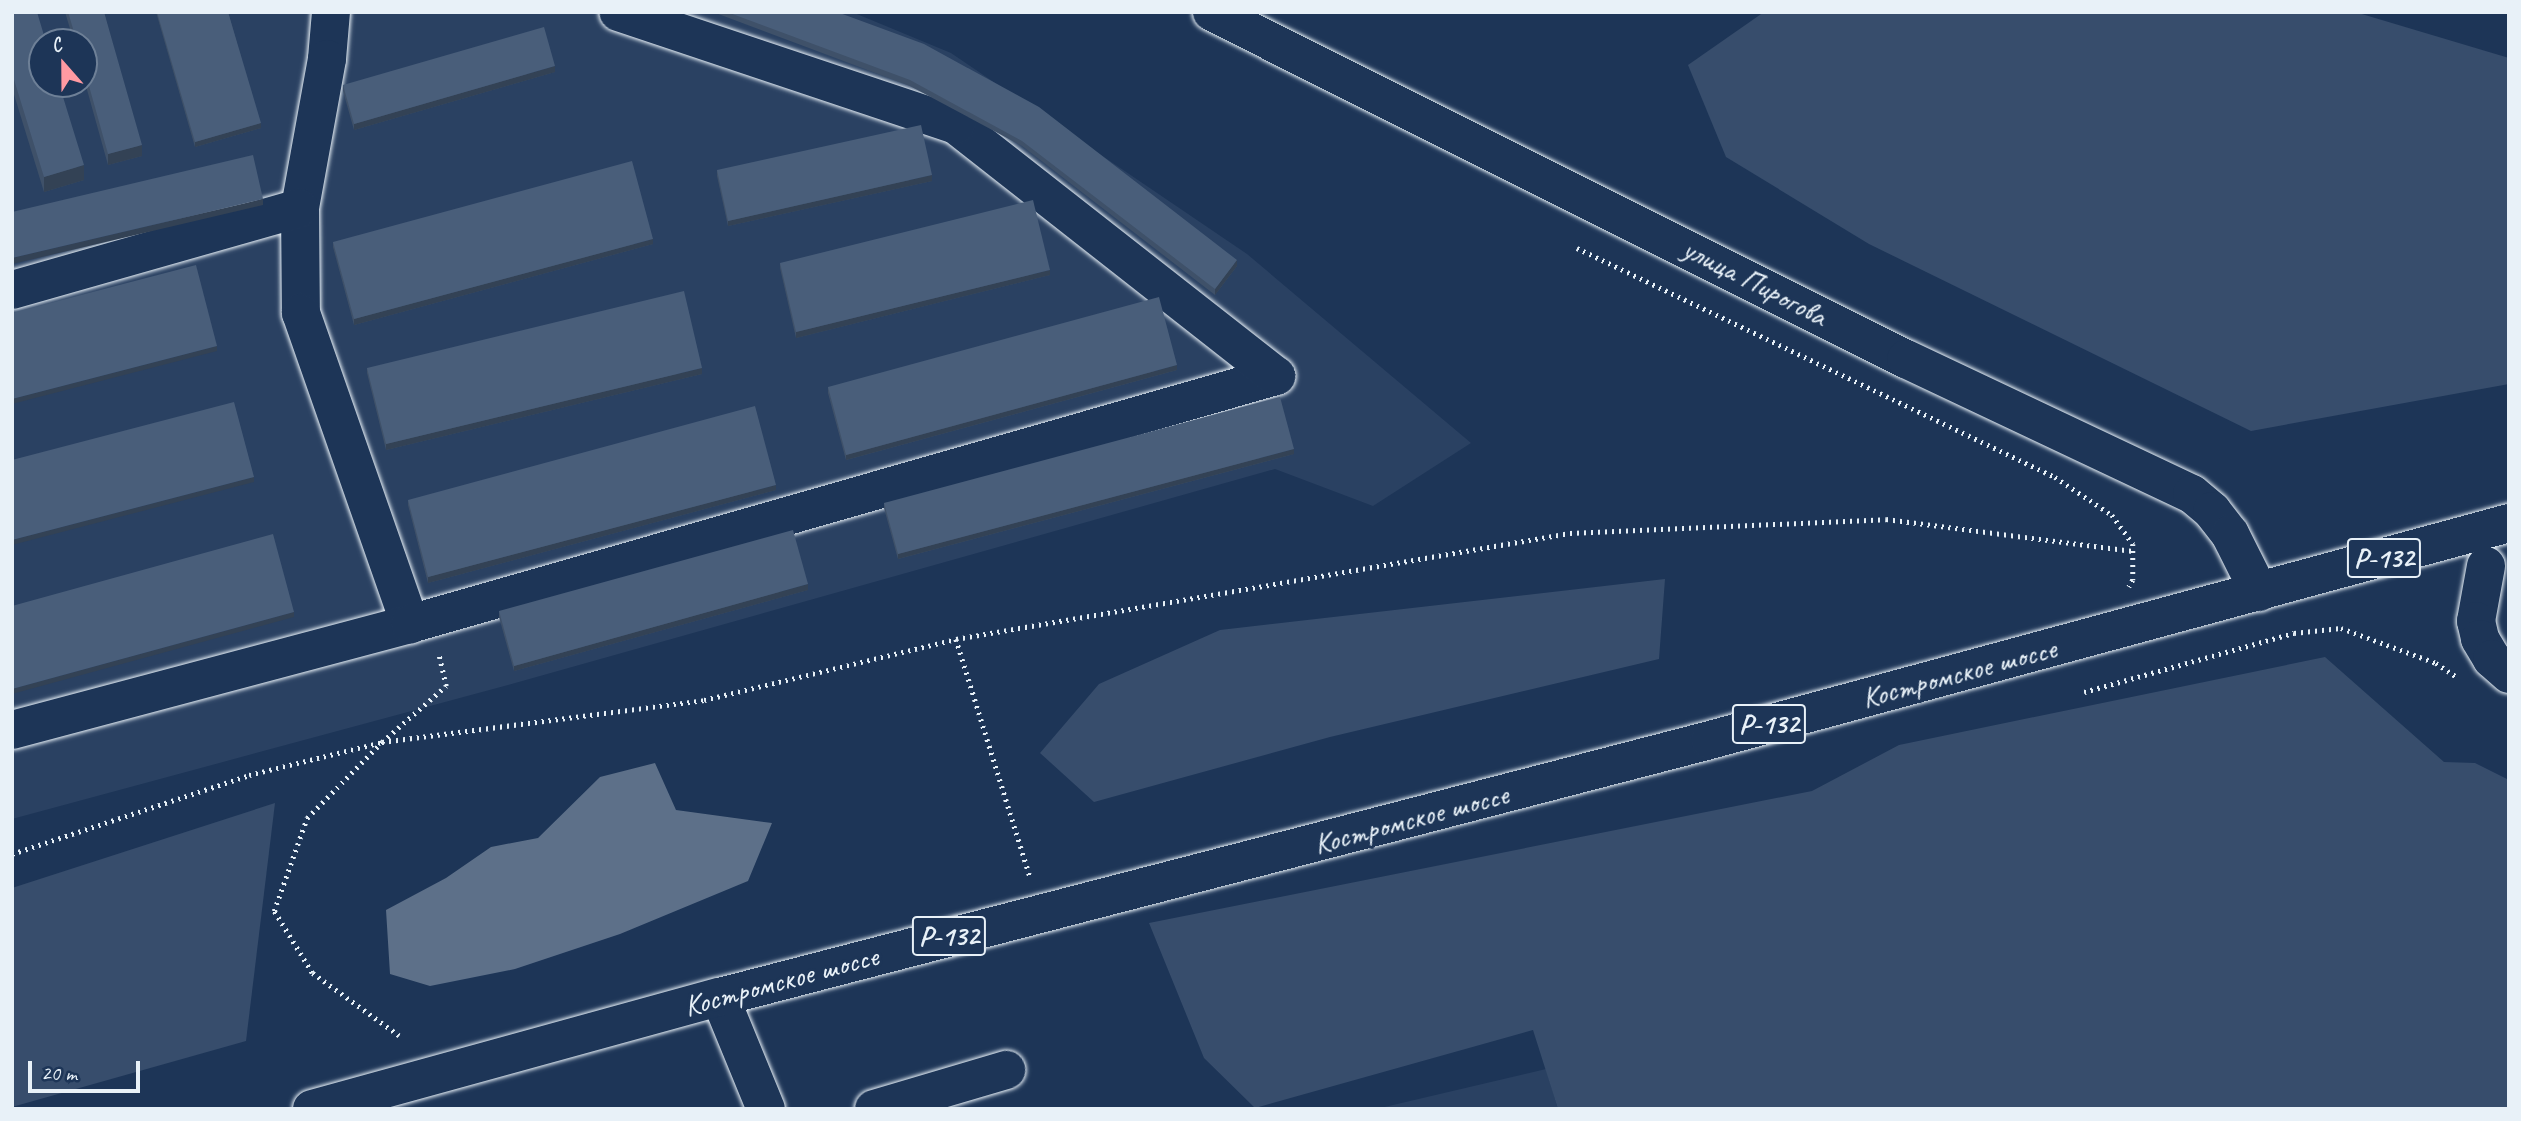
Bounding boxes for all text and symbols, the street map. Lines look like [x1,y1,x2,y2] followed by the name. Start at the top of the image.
[28,28,98,98] north arrow
[48,32,65,58] text: С
[1677,230,1833,334] street label: улица Пирогова
[2346,534,2422,582] road number: Р-132
[1858,630,2060,716] street label: Костромское шоссе
[1730,700,1808,748] road number: Р-132
[1310,776,1512,862] street label: Костромское шоссе
[911,912,988,960] road number: Р-132
[680,938,882,1024] street label: Костромское шоссе
[32,1048,144,1092] scale bar
[41,1060,77,1086] text: 20 m

